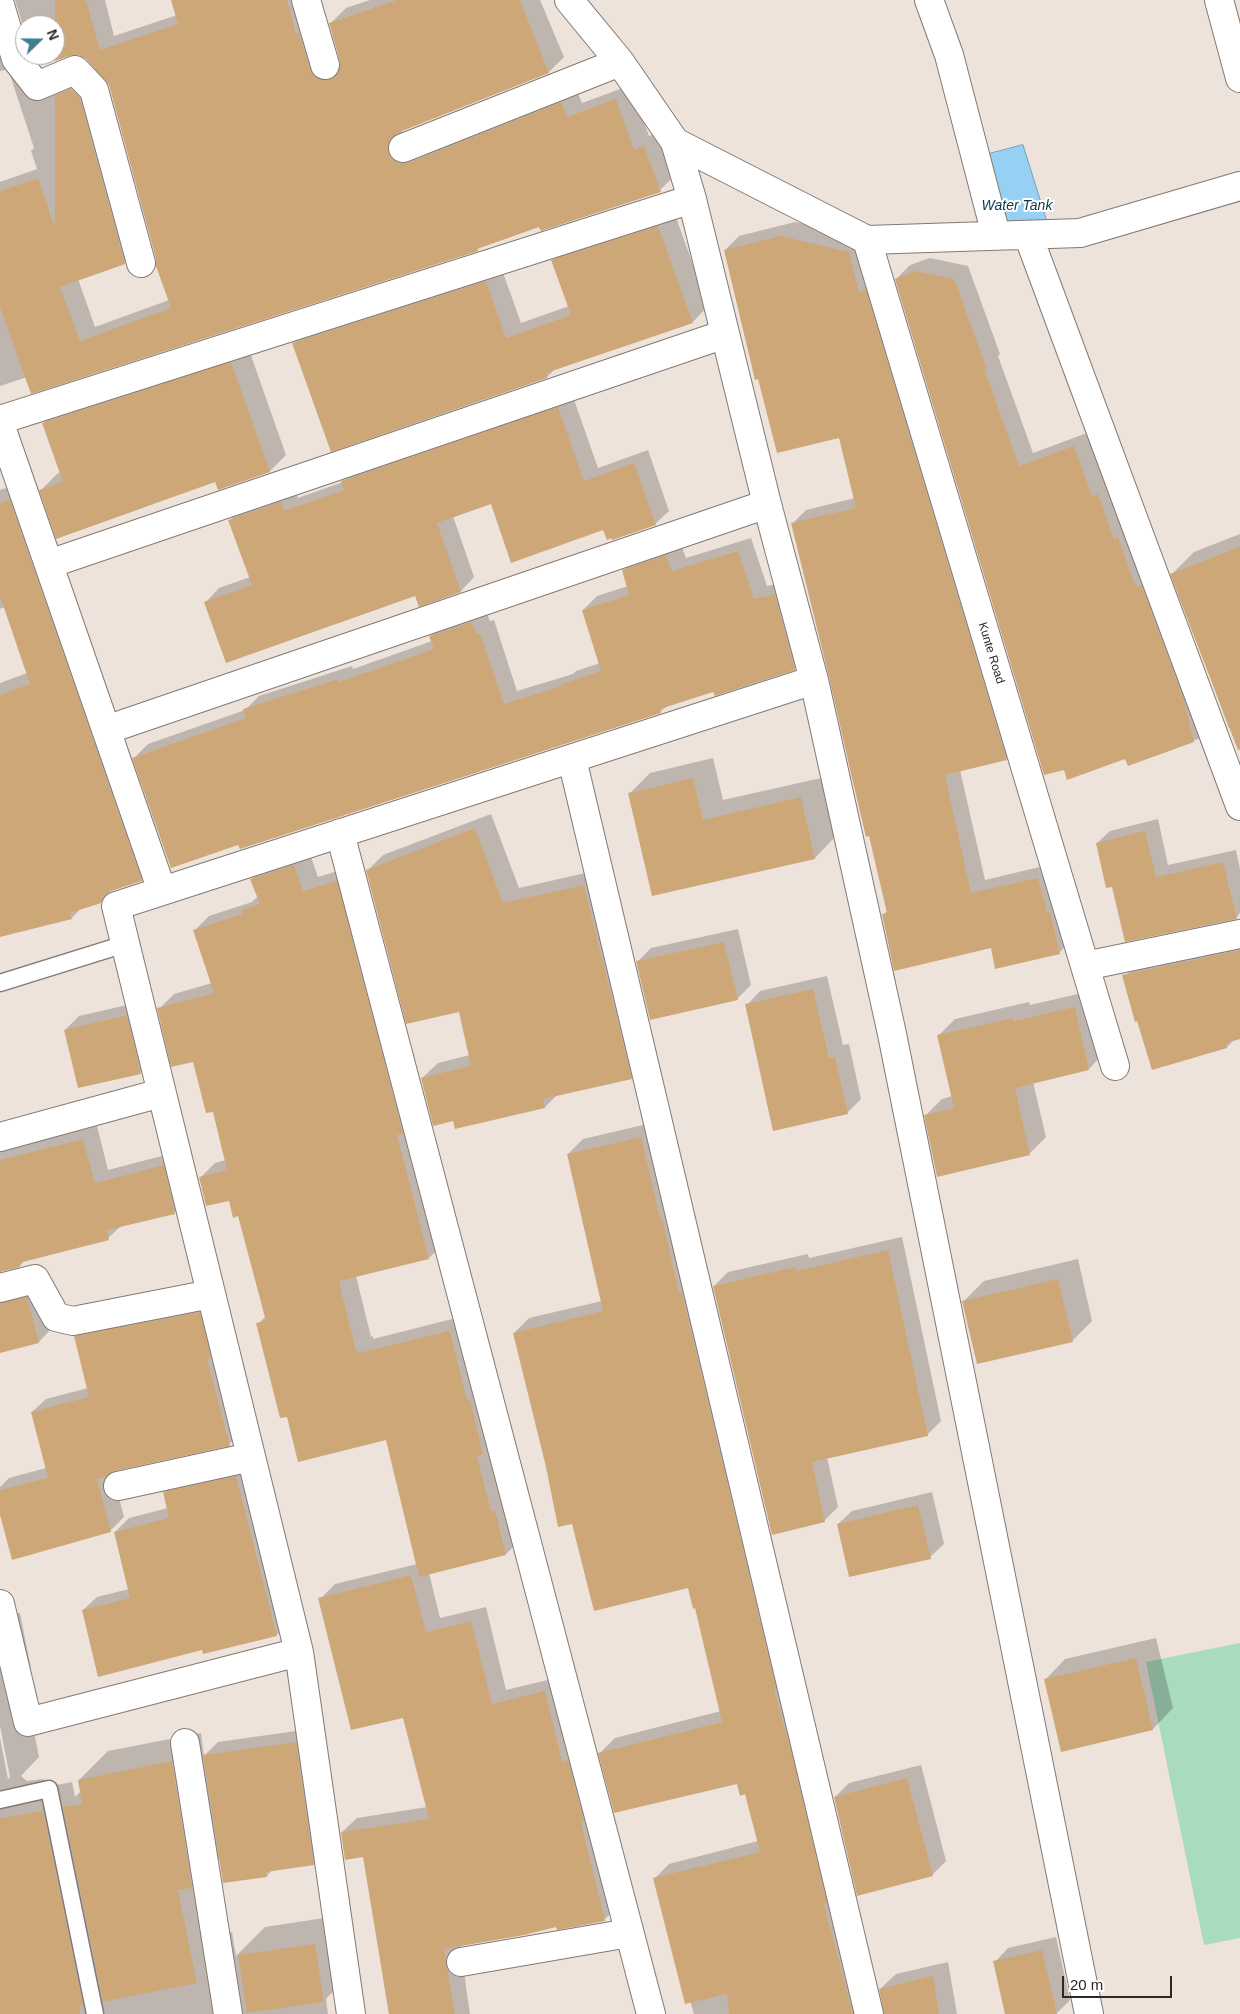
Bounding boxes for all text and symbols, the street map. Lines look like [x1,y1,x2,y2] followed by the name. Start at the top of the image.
[15,15,65,65] north arrow
[44,27,62,42] text: N
[982,198,1052,214] water label: Water Tank
[975,621,1007,685] street label: Kunte Road
[1065,1966,1175,1998] scale bar
[1070,1976,1103,1993] text: 20 m

